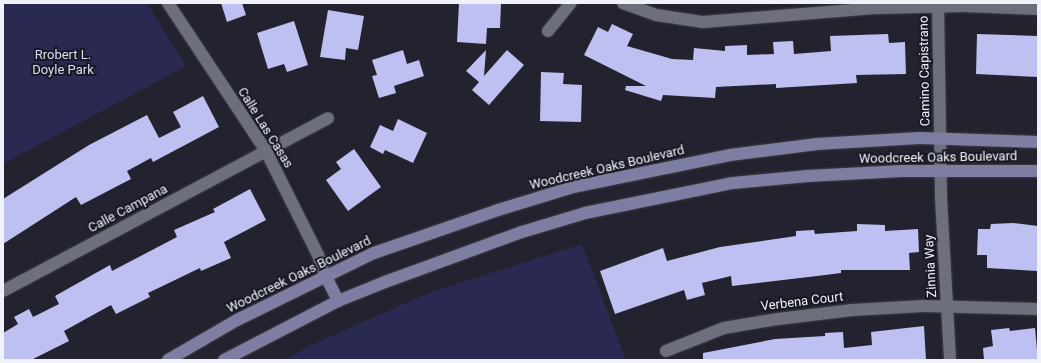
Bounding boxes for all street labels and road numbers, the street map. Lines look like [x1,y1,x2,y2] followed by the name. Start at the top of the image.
[916,16,934,126] street label: Camino Capistrano
[234,85,296,171] street label: Calle Las Casas
[528,143,686,193] street label: Woodcreek Oaks Boulevard
[859,149,1017,167] street label: Woodcreek Oaks Boulevard
[86,182,170,236] street label: Calle Campana
[224,233,374,317] street label: Woodcreek Oaks Boulevard
[922,234,940,298] street label: Zinnia Way
[760,289,844,315] street label: Verbena Court

